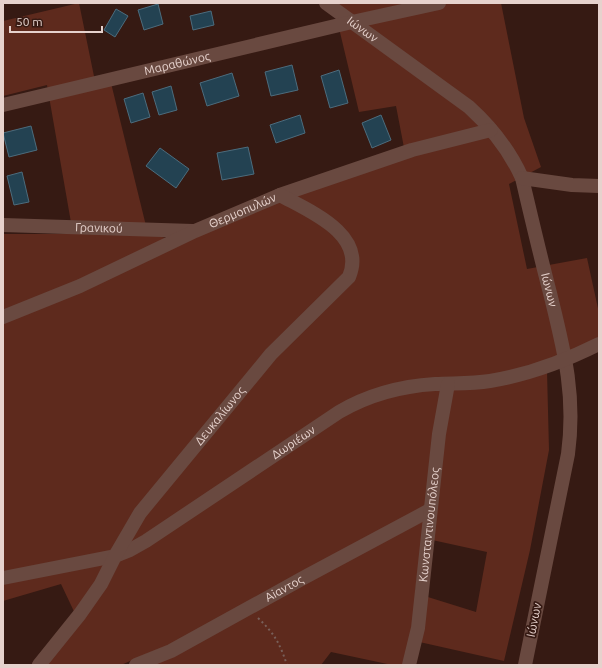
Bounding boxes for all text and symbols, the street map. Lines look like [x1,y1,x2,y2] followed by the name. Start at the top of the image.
[10,8,102,34] scale bar
[345,14,381,45] street label: Ιώνων
[16,15,43,28] text: 50 m
[143,49,212,77] street label: Μαραθώνος
[207,190,278,230] street label: Θερμοπυλών
[75,220,123,235] street label: Γρανικού
[539,271,560,308] street label: Ιώνων
[192,383,248,447] street label: Δευκαλίωνος
[269,423,318,461] street label: Δωριέων
[416,466,442,583] street label: Κωνσταντινουπόλεος
[263,572,306,604] street label: Aiαντος
[524,601,543,638] street label: Ιώνων

